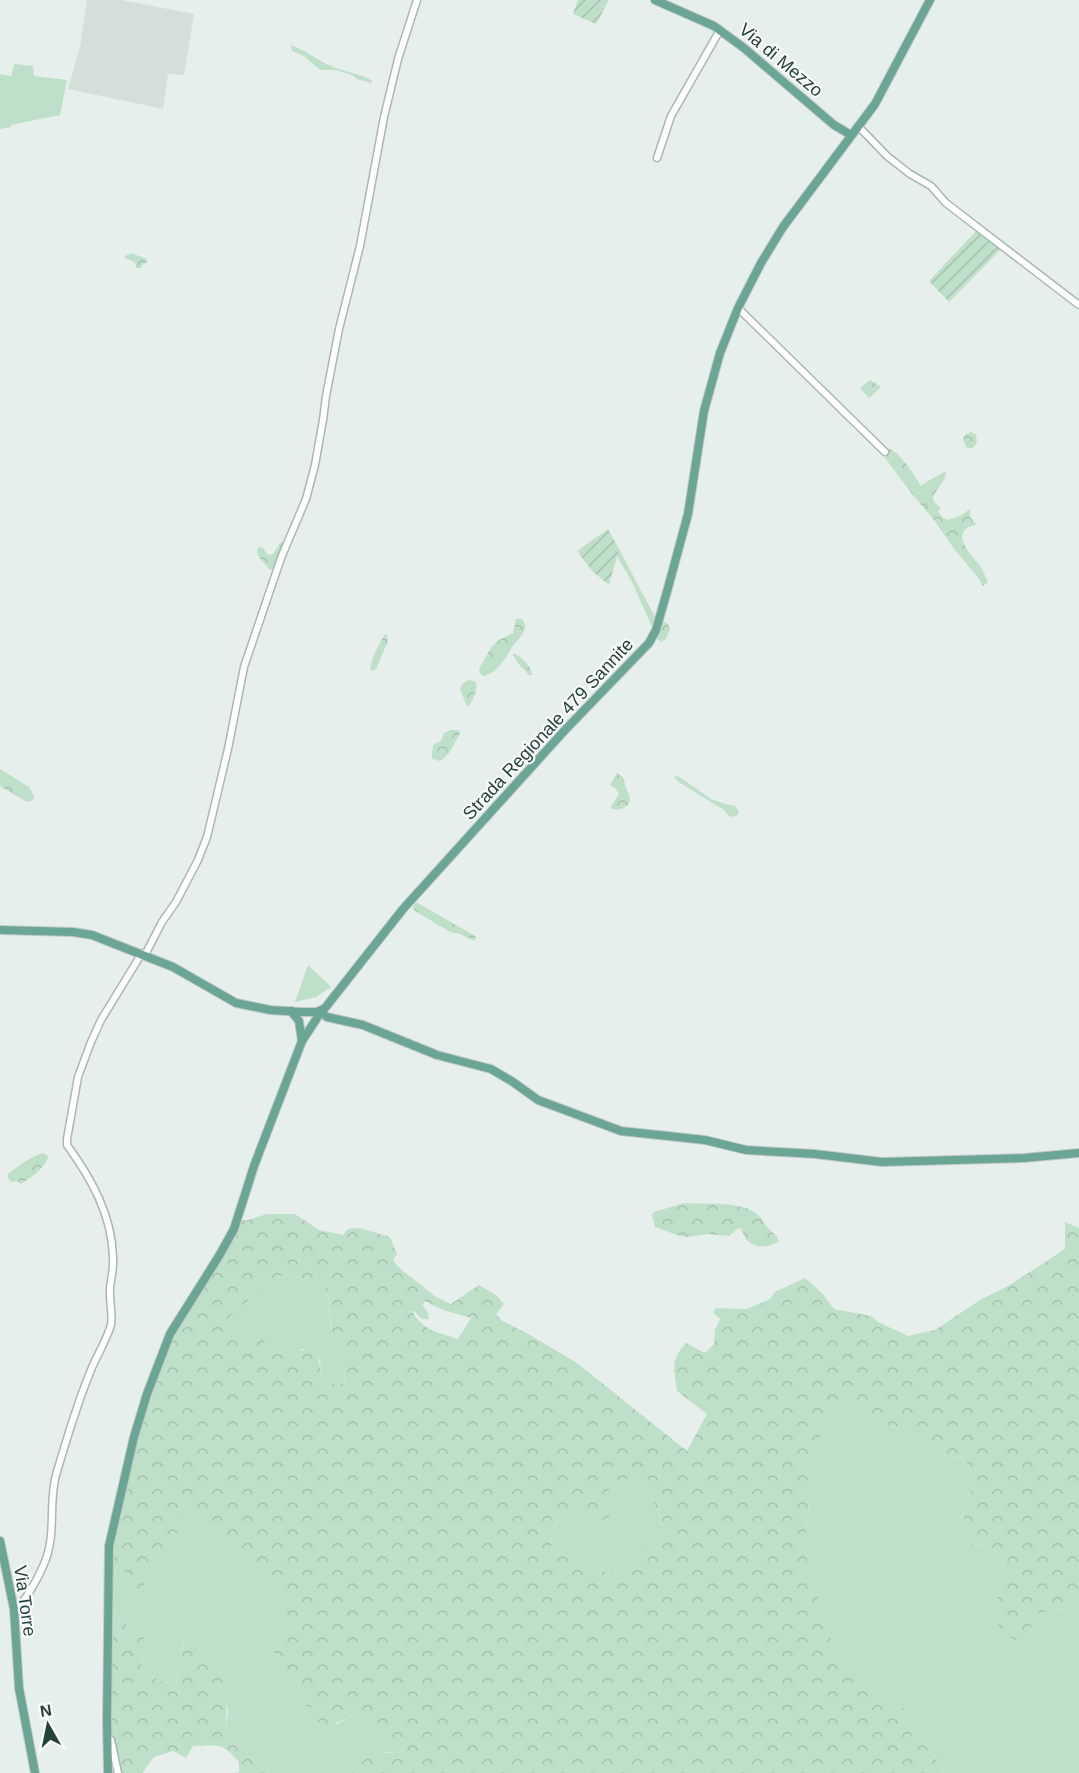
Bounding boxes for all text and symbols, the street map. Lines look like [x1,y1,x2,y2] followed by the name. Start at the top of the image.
[735,19,827,101] street label: Via di Mezzo
[459,634,637,824] street label: Strada Regionale 479 Sannite
[10,1564,40,1638] street label: Via Torre
[18,1695,78,1755] north arrow
[39,1701,53,1720] text: N

